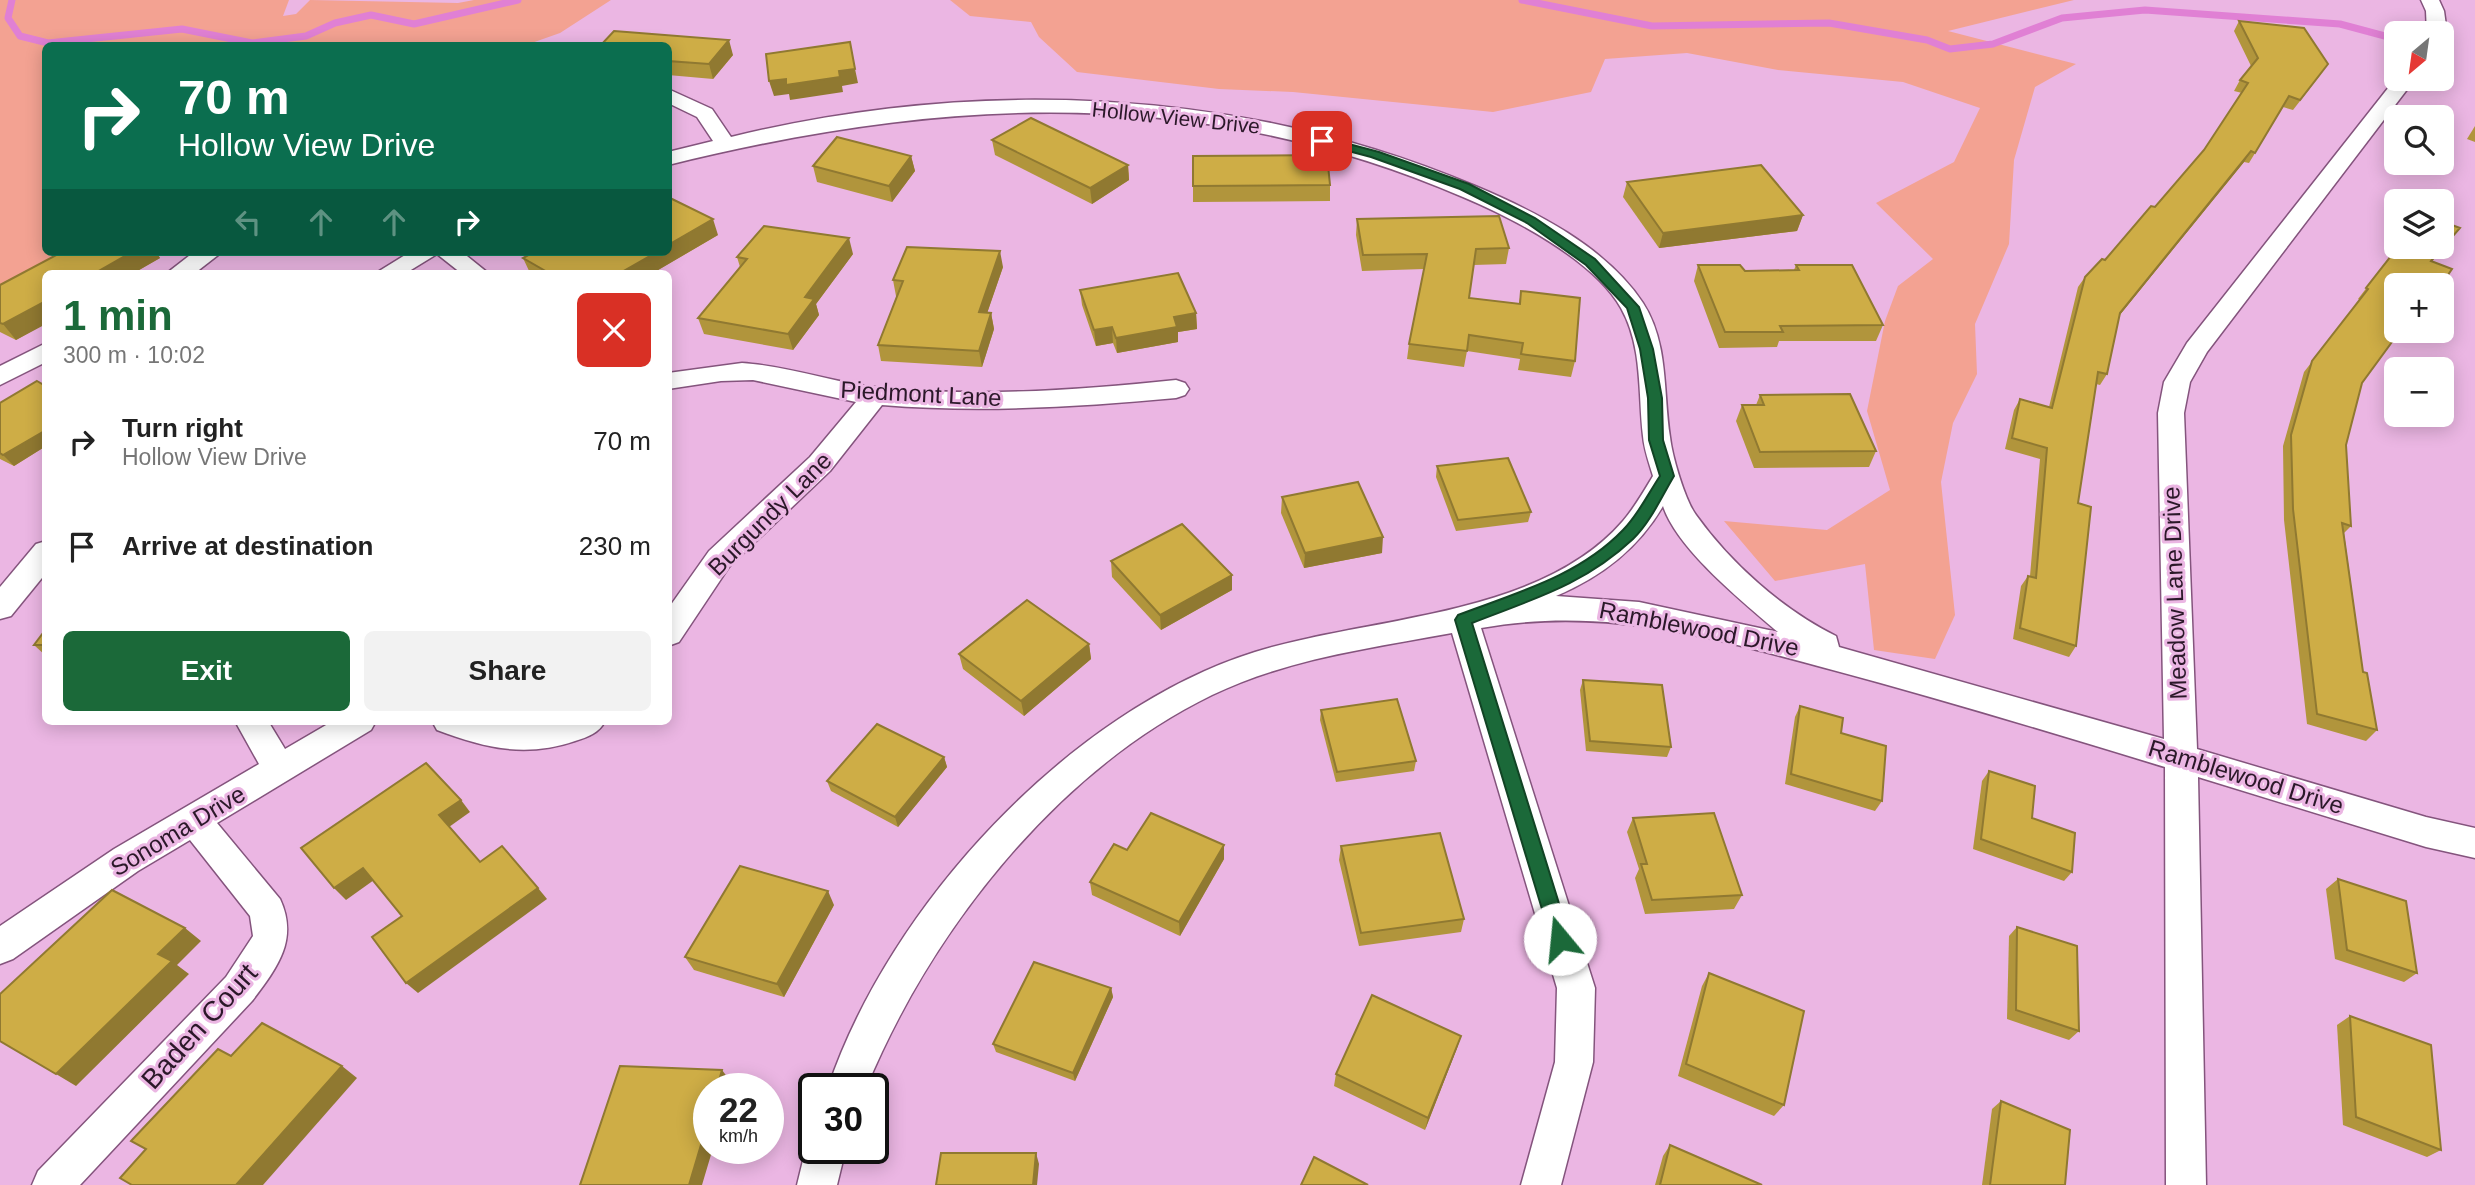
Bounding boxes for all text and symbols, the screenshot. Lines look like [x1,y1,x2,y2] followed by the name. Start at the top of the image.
[2384,21,2454,91] north arrow
[2384,21,2454,427] map controls
[63,70,154,161] icon: right
[178,70,290,124] text: 70 m
[1091,97,1261,138] street label: Hollow View Drive
[2384,105,2454,175] button: search
[1292,111,1352,171] pin
[1303,122,1341,160] icon: arrive
[178,127,435,163] text: Hollow View Drive
[2384,189,2454,259] button: layers
[229,203,267,241] icon: left
[302,203,340,241] icon: ahead
[375,203,413,241] icon: ahead
[448,203,486,241] icon: right
[2384,273,2454,343] button: +
[63,292,173,339] text: 1 min
[577,293,651,367] button: close
[63,342,205,368] text: 300 m · 10:02
[2384,357,2454,427] button: −
[840,376,1002,411] street label: Piedmont Lane
[122,413,243,443] text: Turn right
[63,423,101,461] icon: right
[593,426,651,456] text: 70 m
[122,444,307,470] text: Hollow View Drive
[703,447,837,581] street label: Burgundy Lane
[2157,486,2192,700] street label: Meadow Lane Drive
[63,528,101,566] icon: arrive
[122,531,373,561] text: Arrive at destination
[579,531,651,561] text: 230 m
[1597,596,1801,661] street label: Ramblewood Drive
[63,631,350,711] button: Exit
[364,631,651,711] button: Share
[2145,734,2347,819] street label: Ramblewood Drive
[106,780,250,881] street label: Sonoma Drive
[1523,902,1597,976] position arrow
[135,957,264,1095] street label: Baden Court
[798,1073,889,1164] speed limit sign: 30
[719,1090,758,1129] text: 22
[719,1126,758,1146] text: km/h

